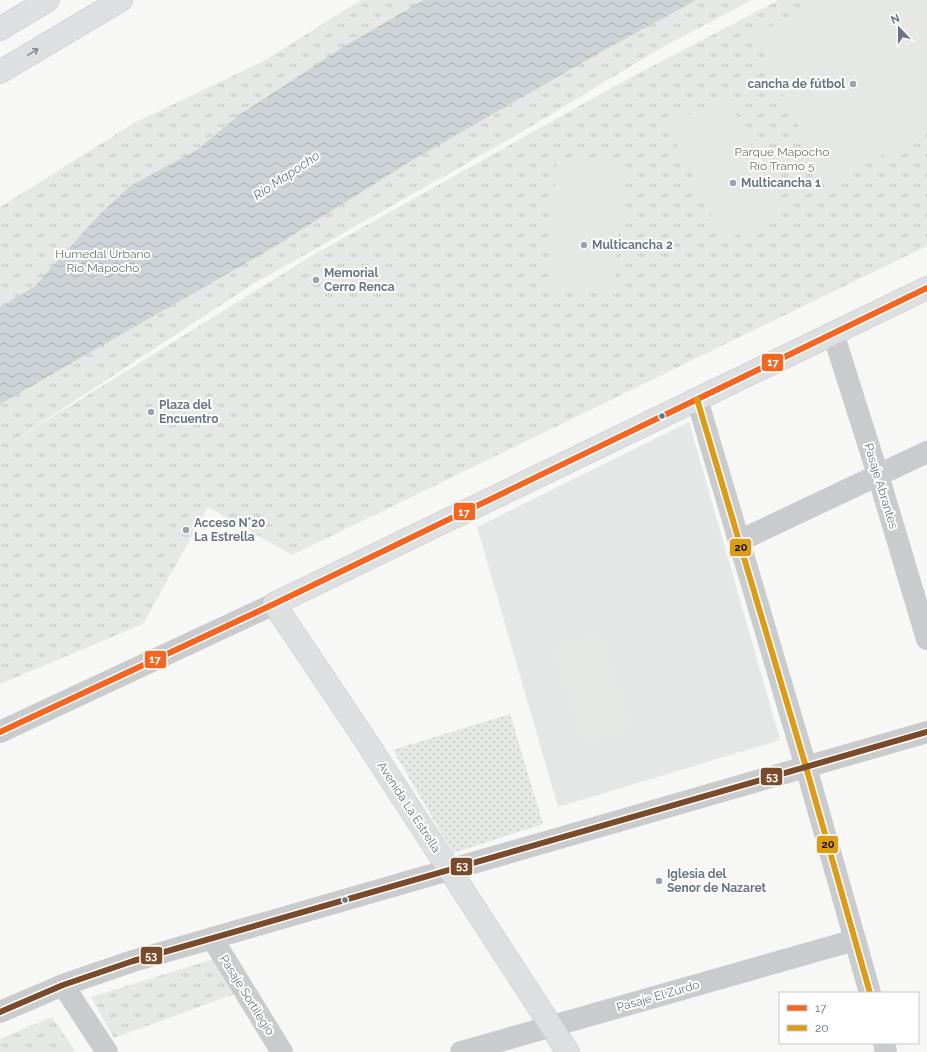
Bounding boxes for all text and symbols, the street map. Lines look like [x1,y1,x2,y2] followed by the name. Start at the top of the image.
[879,8,919,48] north arrow
[889,12,902,27] text: N
[27,48,39,56] one-way arrow
[747,77,845,91] place label: cancha de fútbol
[848,79,858,89] marker: cancha de fútbol
[735,145,829,173] park label: Parque Mapocho Río Tramo 5
[250,148,322,203] water label: Río Mapocho
[741,176,821,190] place label: Multicancha 1
[728,178,738,188] marker: Multicancha 1
[592,238,673,252] place label: Multicancha 2
[579,240,589,250] marker: Multicancha 2
[55,247,151,275] park label: Humedal Urbano Río Mapocho
[324,266,395,294] place label: Memorial Cerro Renca
[311,275,321,285] marker: Memorial Cerro Renca
[761,353,784,372] line badge: 17
[767,356,780,369] text: 17
[159,398,218,426] place label: Plaza del Encuentro
[146,407,156,417] marker: Plaza del Encuentro
[657,411,667,421] unlabelled marker
[861,442,901,531] street label: Pasaje Abrantes
[453,502,476,521] line badge: 17
[458,506,471,519] text: 17
[194,516,265,544] place label: Acceso N°20 La Estrella
[181,525,191,535] marker: Acceso N°20 La Estrella
[729,538,752,557] line badge: 20
[735,541,748,554] text: 20
[144,650,167,669] line badge: 17
[149,653,162,666] text: 17
[374,759,444,855] street label: Avenida La Estrella
[760,767,783,786] line badge: 53
[766,771,778,784] text: 53
[816,835,839,854] line badge: 20
[822,838,835,851] text: 20
[450,857,473,876] line badge: 53
[456,860,468,873] text: 53
[667,867,767,895] place label: Iglesia del Senor de Nazaret
[654,876,664,886] marker: Iglesia del Senor de Nazaret
[340,895,350,905] unlabelled marker
[140,946,163,965] line badge: 53
[145,950,157,963] text: 53
[217,952,277,1038] street label: Pasaje Sortilegio
[615,977,701,1015] street label: Pasaje El Zurdo
[779,992,919,1044] legend
[815,1001,827,1015] text: 17
[815,1021,829,1035] text: 20

